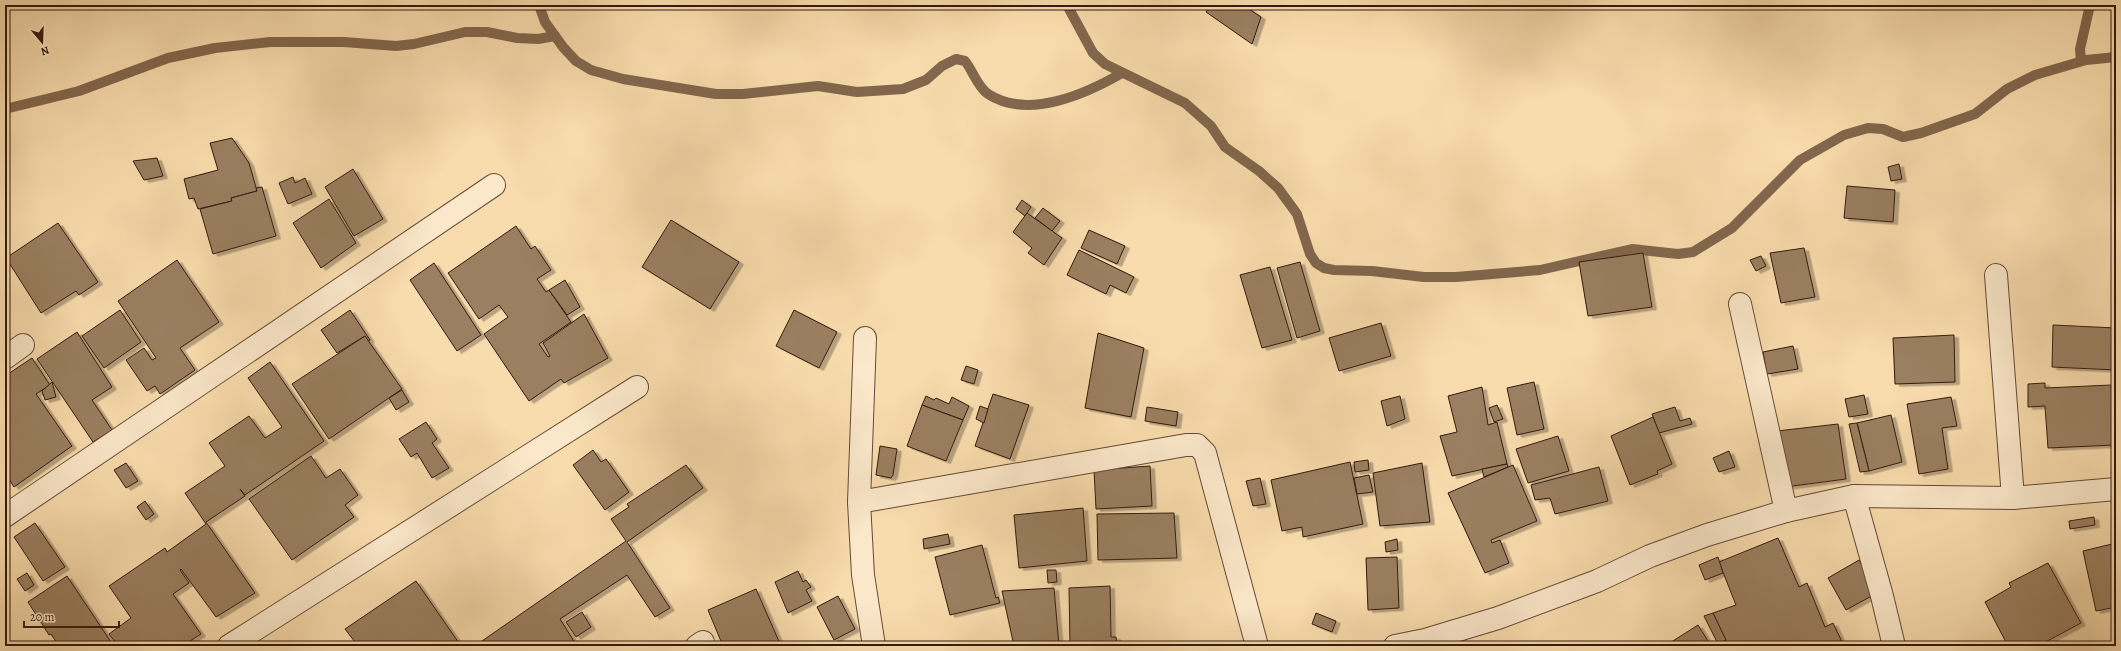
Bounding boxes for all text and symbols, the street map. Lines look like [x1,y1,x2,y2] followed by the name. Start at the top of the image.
[22,22,62,62] north arrow
[39,43,51,59] text: N
[24,603,119,629] scale bar
[30,609,54,625] text: 20 m

